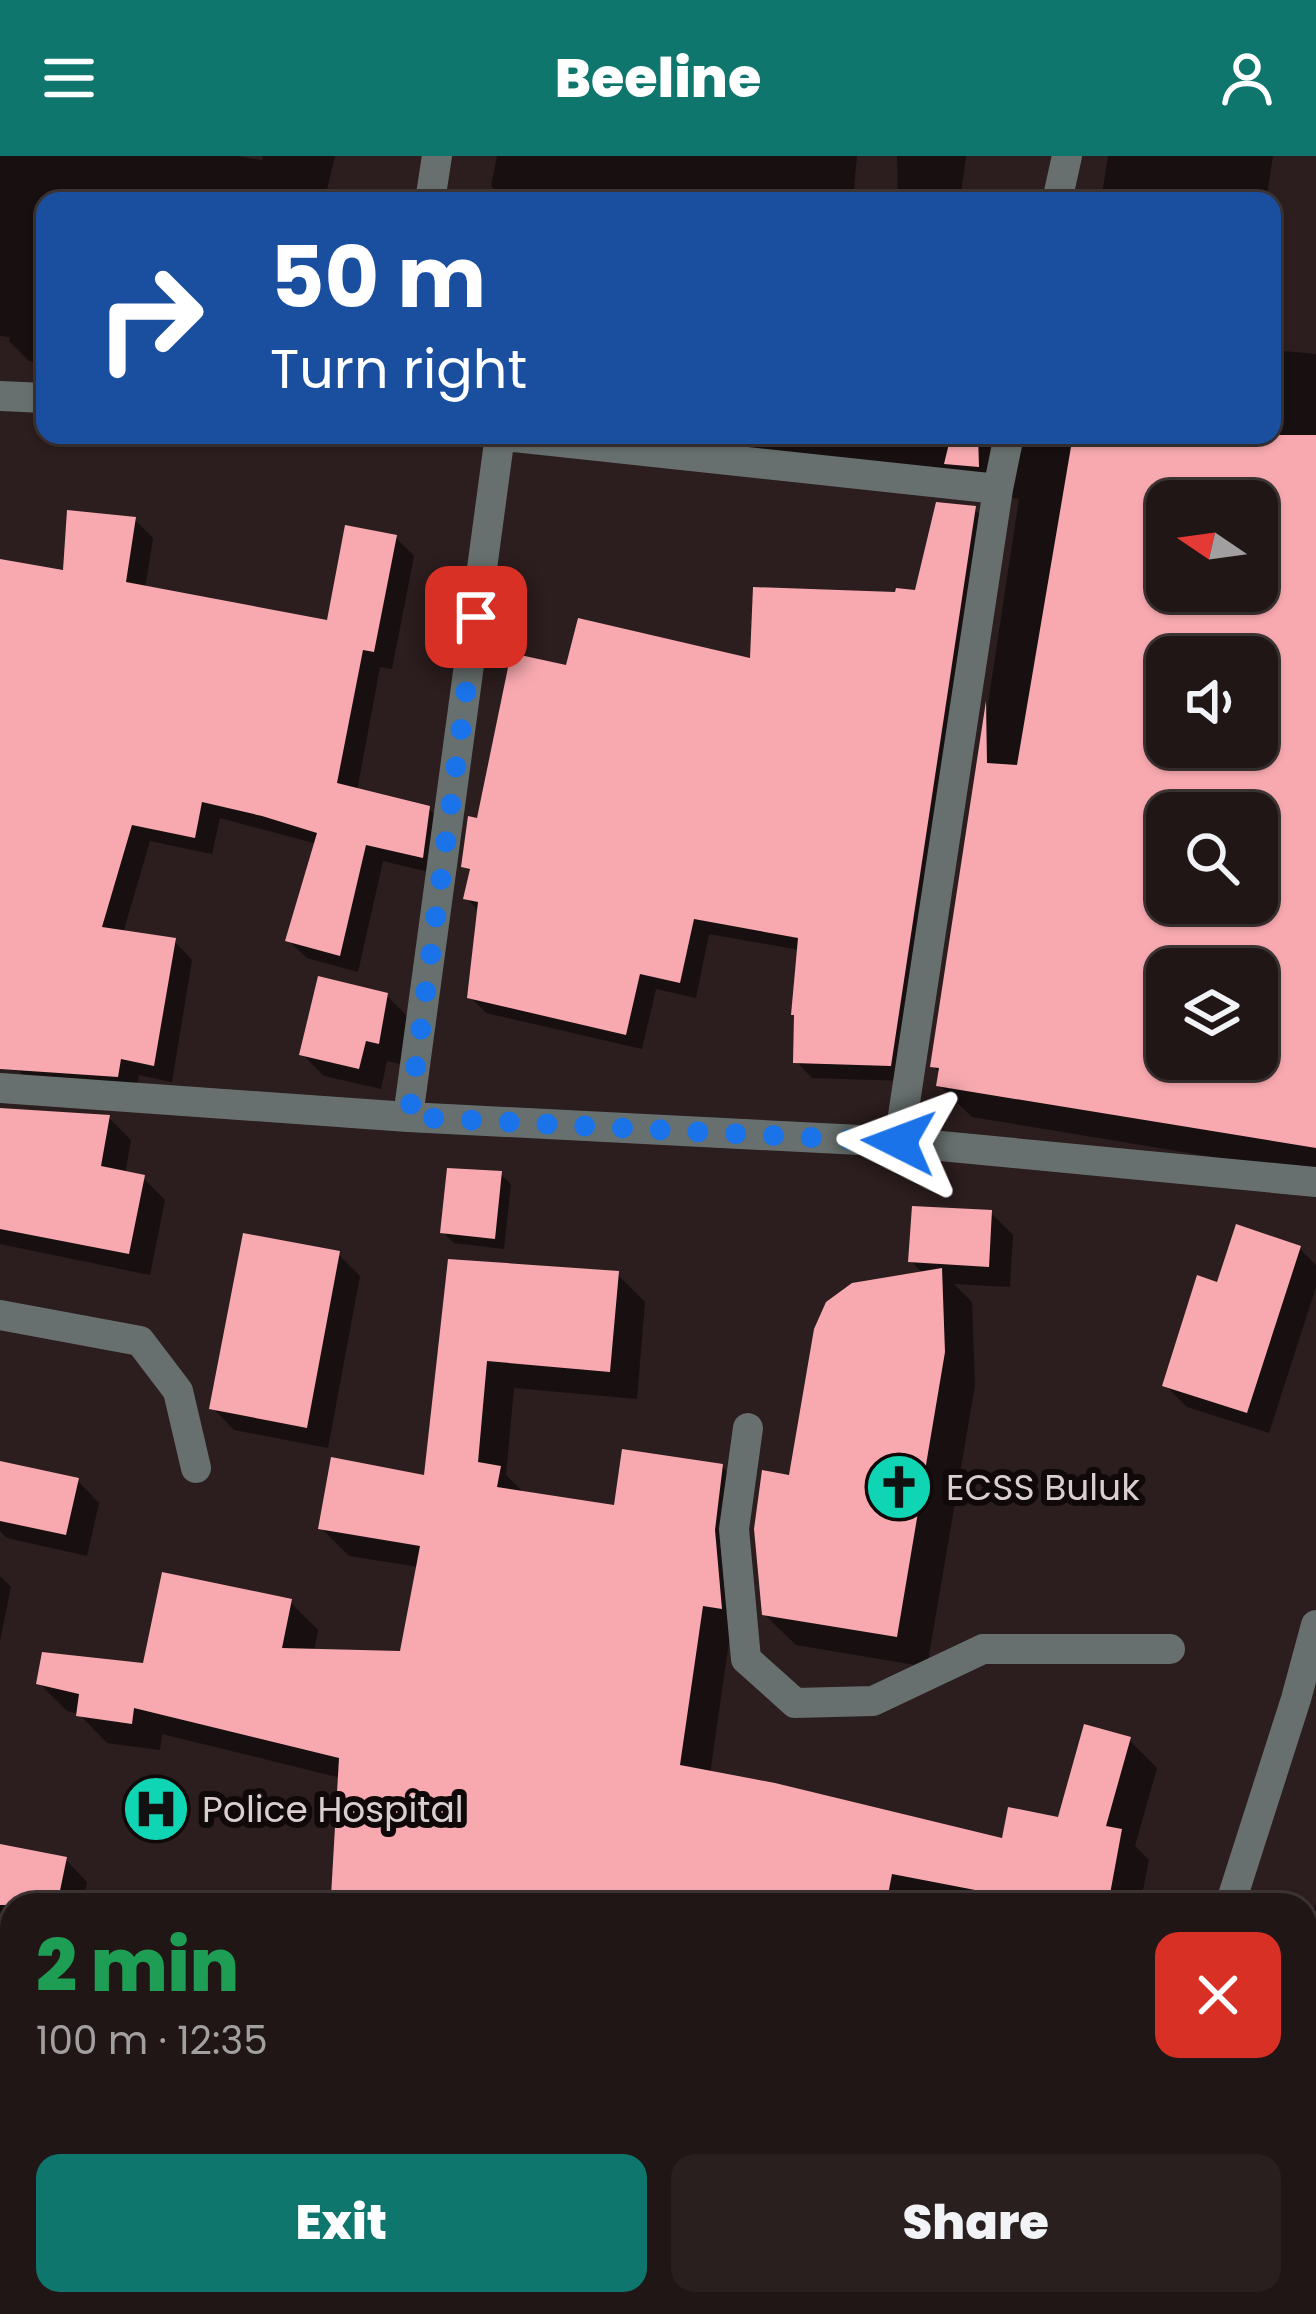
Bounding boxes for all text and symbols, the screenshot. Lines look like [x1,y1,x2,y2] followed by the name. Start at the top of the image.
[555,40,761,116] text: Beeline
[36,45,102,111] icon: menu
[1214,45,1280,111] icon: person
[270,219,486,336] text: 50 m
[72,240,228,396] icon: right
[270,331,527,407] text: Turn right
[1146,480,1278,612] north arrow
[1146,480,1278,1080] map controls
[425,566,527,668] pin
[443,584,509,650] icon: arrive
[1146,636,1278,768] button: sound
[1146,792,1278,924] button: search
[1146,948,1278,1080] button: layers
[836,1079,962,1205] position arrow
[864,1452,934,1522] church icon: ECSS Buluk
[946,1462,1140,1513] place label: ECSS Buluk
[121,1774,191,1844] hospital icon: Police Hospital
[202,1784,464,1835] place label: Police Hospital
[36,1915,239,2016] text: 2 min
[1155,1932,1281,2058] button: close
[36,2013,268,2068] text: 100 m · 12:35
[36,2154,647,2292] button: Exit
[671,2154,1281,2292] button: Share

